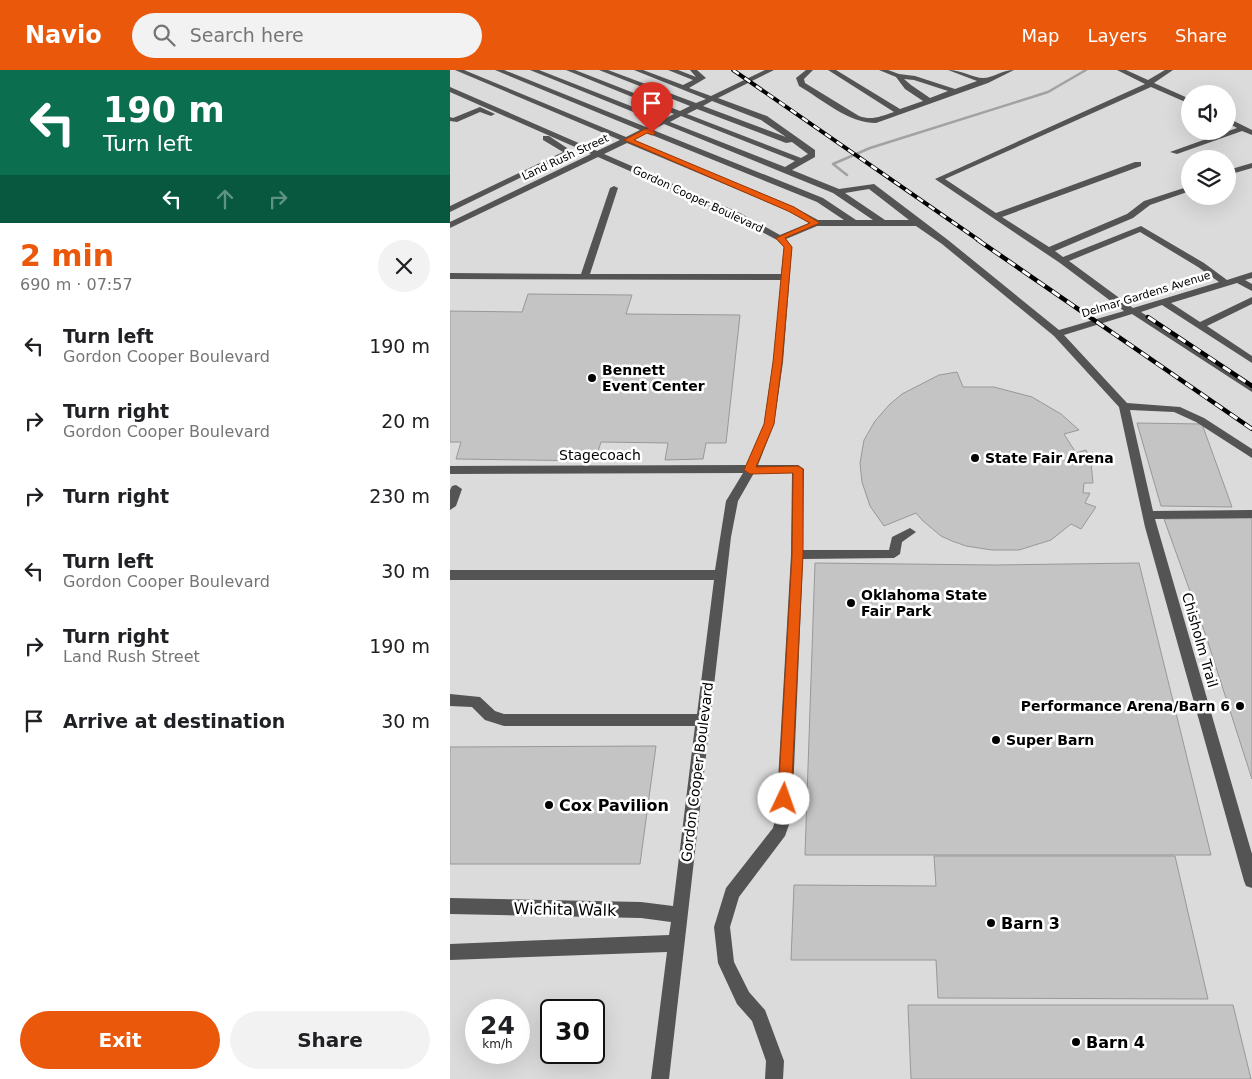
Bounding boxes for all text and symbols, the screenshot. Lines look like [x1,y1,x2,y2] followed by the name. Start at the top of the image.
[132,13,482,58] search box
[25,21,102,49] text: Navio
[150,21,178,49] icon: search
[190,24,304,46] text: Search here
[1021,25,1059,46] text: Map
[1087,25,1147,46] text: Layers
[1175,25,1227,46] text: Share
[631,82,673,133] pin
[1181,85,1236,205] map controls
[1181,85,1236,140] button: sound
[638,89,666,117] icon: arrive
[20,90,85,155] icon: left
[103,90,225,130] text: 190 m
[103,131,192,156] text: Turn left
[520,131,611,183] street label: Land Rush Street
[1181,150,1236,205] button: layers
[631,163,765,235] street label: Gordon Cooper Boulevard
[158,185,186,213] icon: left
[211,185,239,213] icon: ahead
[264,185,292,213] icon: right
[20,238,114,273] text: 2 min
[378,240,430,292] button: close
[1080,269,1212,320] street label: Delmar Gardens Avenue
[20,275,133,294] text: 690 m · 07:57
[63,325,154,347] text: Turn left
[20,332,48,360] icon: left
[369,335,430,357] text: 190 m
[63,347,270,366] text: Gordon Cooper Boulevard
[602,362,705,394] place label: Bennett Event Center
[586,372,598,384] marker: Bennett Event Center
[63,400,169,422] text: Turn right
[20,407,48,435] icon: right
[381,410,430,432] text: 20 m
[63,422,270,441] text: Gordon Cooper Boulevard
[559,447,641,463] street label: Stagecoach
[985,450,1114,466] place label: State Fair Arena
[969,452,981,464] marker: State Fair Arena
[20,482,48,510] icon: right
[63,485,169,507] text: Turn right
[369,485,430,507] text: 230 m
[63,550,154,572] text: Turn left
[20,557,48,585] icon: left
[381,560,430,582] text: 30 m
[63,572,270,591] text: Gordon Cooper Boulevard
[861,587,987,619] place label: Oklahoma State Fair Park
[1179,591,1221,689] street label: Chisholm Trail
[845,597,857,609] marker: Oklahoma State Fair Park
[63,625,169,647] text: Turn right
[20,632,48,660] icon: right
[369,635,430,657] text: 190 m
[63,647,200,666] text: Land Rush Street
[678,681,716,863] street label: Gordon Cooper Boulevard
[1021,698,1230,714] place label: Performance Arena/Barn 6
[1234,700,1246,712] marker: Performance Arena/Barn 6
[20,707,48,735] icon: arrive
[63,710,285,732] text: Arrive at destination
[381,710,430,732] text: 30 m
[1006,732,1094,748] place label: Super Barn
[990,734,1002,746] marker: Super Barn
[757,772,809,824] position arrow
[559,796,669,815] place label: Cox Pavilion
[543,799,555,811] marker: Cox Pavilion
[513,899,617,920] street label: Wichita Walk
[1001,914,1060,933] place label: Barn 3
[985,917,997,929] marker: Barn 3
[540,999,605,1064] speed limit sign: 30
[20,1011,220,1069] button: Exit
[230,1011,430,1069] button: Share
[480,1011,515,1040] text: 24
[1086,1033,1145,1052] place label: Barn 4
[1070,1036,1082,1048] marker: Barn 4
[482,1037,513,1051] text: km/h

